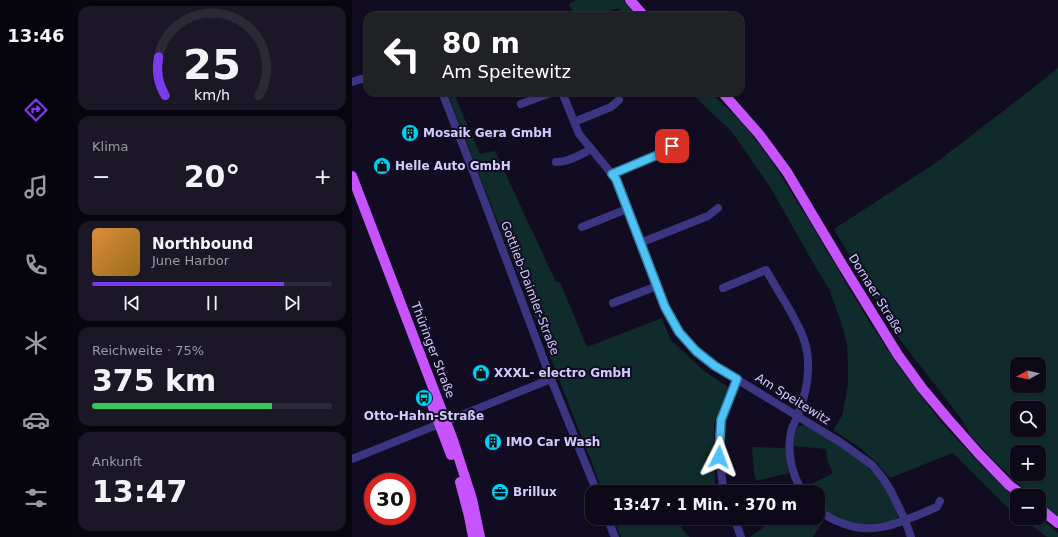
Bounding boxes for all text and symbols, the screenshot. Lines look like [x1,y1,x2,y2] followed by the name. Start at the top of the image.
[7,25,65,46] text: 13:46
[442,27,520,60] text: 80 m
[376,28,428,80] icon: left
[183,40,241,89] text: 25
[442,61,571,82] text: Am Speitewitz
[194,87,230,103] text: km/h
[22,96,50,124] icon: directions
[400,123,420,143] building icon: Mosaik Gera GmbH
[423,126,552,140] place label: Mosaik Gera GmbH
[655,129,689,163] pin
[661,135,683,157] icon: arrive
[92,139,128,154] text: Klima
[372,156,392,176] shop icon: Helle Auto GmbH
[184,159,240,194] text: 20°
[395,159,511,173] place label: Helle Auto GmbH
[92,164,110,189] text: −
[314,164,332,189] text: +
[22,173,50,201] icon: music
[498,219,562,357] street label: Gottlieb-Daimler-Straße
[152,235,253,253] text: Northbound
[22,251,50,279] icon: phone
[846,251,906,337] street label: Dornaer Straße
[152,253,229,268] text: June Harbor
[121,292,143,314] icon: previous
[201,292,223,314] icon: pause
[281,292,303,314] icon: next
[408,299,458,400] street label: Thüringer Straße
[22,329,50,357] icon: climate
[92,343,204,358] text: Reichweite · 75%
[1010,357,1046,393] north arrow
[1010,357,1046,525] map controls
[92,363,216,398] text: 375 km
[471,363,491,383] shop icon: XXXL- electro GmbH
[494,366,631,380] place label: XXXL- electro GmbH
[753,370,833,428] street label: Am Speitewitz
[414,388,434,408] bus stop icon: Otto-Hahn-Straße
[1010,401,1046,437] button: search
[22,406,50,434] icon: car
[364,409,484,423] place label: Otto-Hahn-Straße
[483,432,503,452] building icon: IMO Car Wash
[506,435,600,449] place label: IMO Car Wash
[698,436,740,478] position arrow
[1010,445,1046,481] button: +
[92,454,142,469] text: Ankunft
[364,473,416,525] speed limit sign: 30
[92,474,188,509] text: 13:47
[490,482,510,502] office icon: Brillux
[22,484,50,512] icon: filters
[513,485,557,499] place label: Brillux
[1010,489,1046,525] button: −
[613,496,797,514] text: 13:47 · 1 Min. · 370 m

